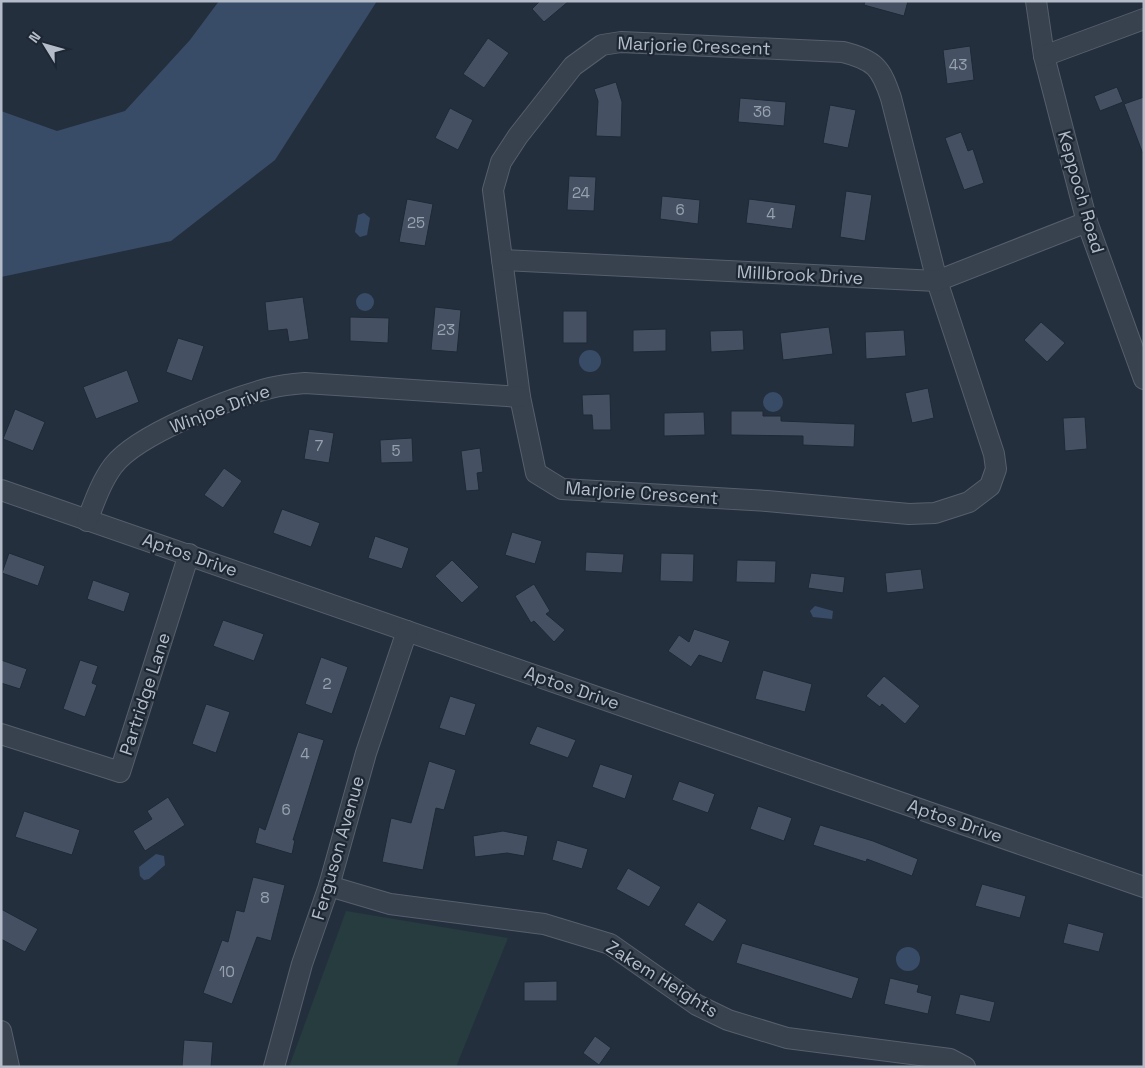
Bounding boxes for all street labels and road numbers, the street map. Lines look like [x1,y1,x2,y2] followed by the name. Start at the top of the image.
[617,31,771,60] street label: Marjorie Crescent
[1053,128,1110,256] street label: Keppoch Road
[736,260,864,289] street label: Millbrook Drive
[167,379,273,438] street label: Winjoe Drive
[565,476,719,509] street label: Marjorie Crescent
[140,528,241,582] street label: Aptos Drive
[114,630,175,758] street label: Partridge Lane
[522,661,623,715] street label: Aptos Drive
[306,773,369,923] street label: Ferguson Avenue
[905,794,1006,848] street label: Aptos Drive
[602,935,723,1022] street label: Zakem Heights

